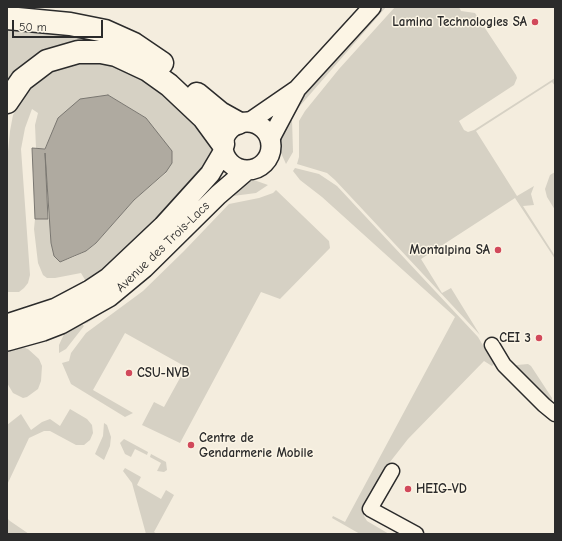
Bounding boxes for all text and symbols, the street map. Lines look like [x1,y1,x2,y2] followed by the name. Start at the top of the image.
[14,12,105,38] scale bar
[392,14,527,30] place label: Lamina Technologies SA
[530,17,540,27] marker: Lamina Technologies SA
[19,20,47,34] text: 50 m
[113,198,213,296] street label: Avenue des Trois-Lacs
[410,242,490,258] place label: Montalpina SA
[493,245,503,255] marker: Montalpina SA
[499,330,531,346] place label: CEI 3
[534,333,544,343] marker: CEI 3
[137,365,189,381] place label: CSU-NVB
[124,368,134,378] marker: CSU-NVB
[199,430,313,461] place label: Centre de Gendarmerie Mobile
[186,440,196,450] marker: Centre de Gendarmerie Mobile
[416,481,467,497] place label: HEIG-VD
[403,484,413,494] marker: HEIG-VD

